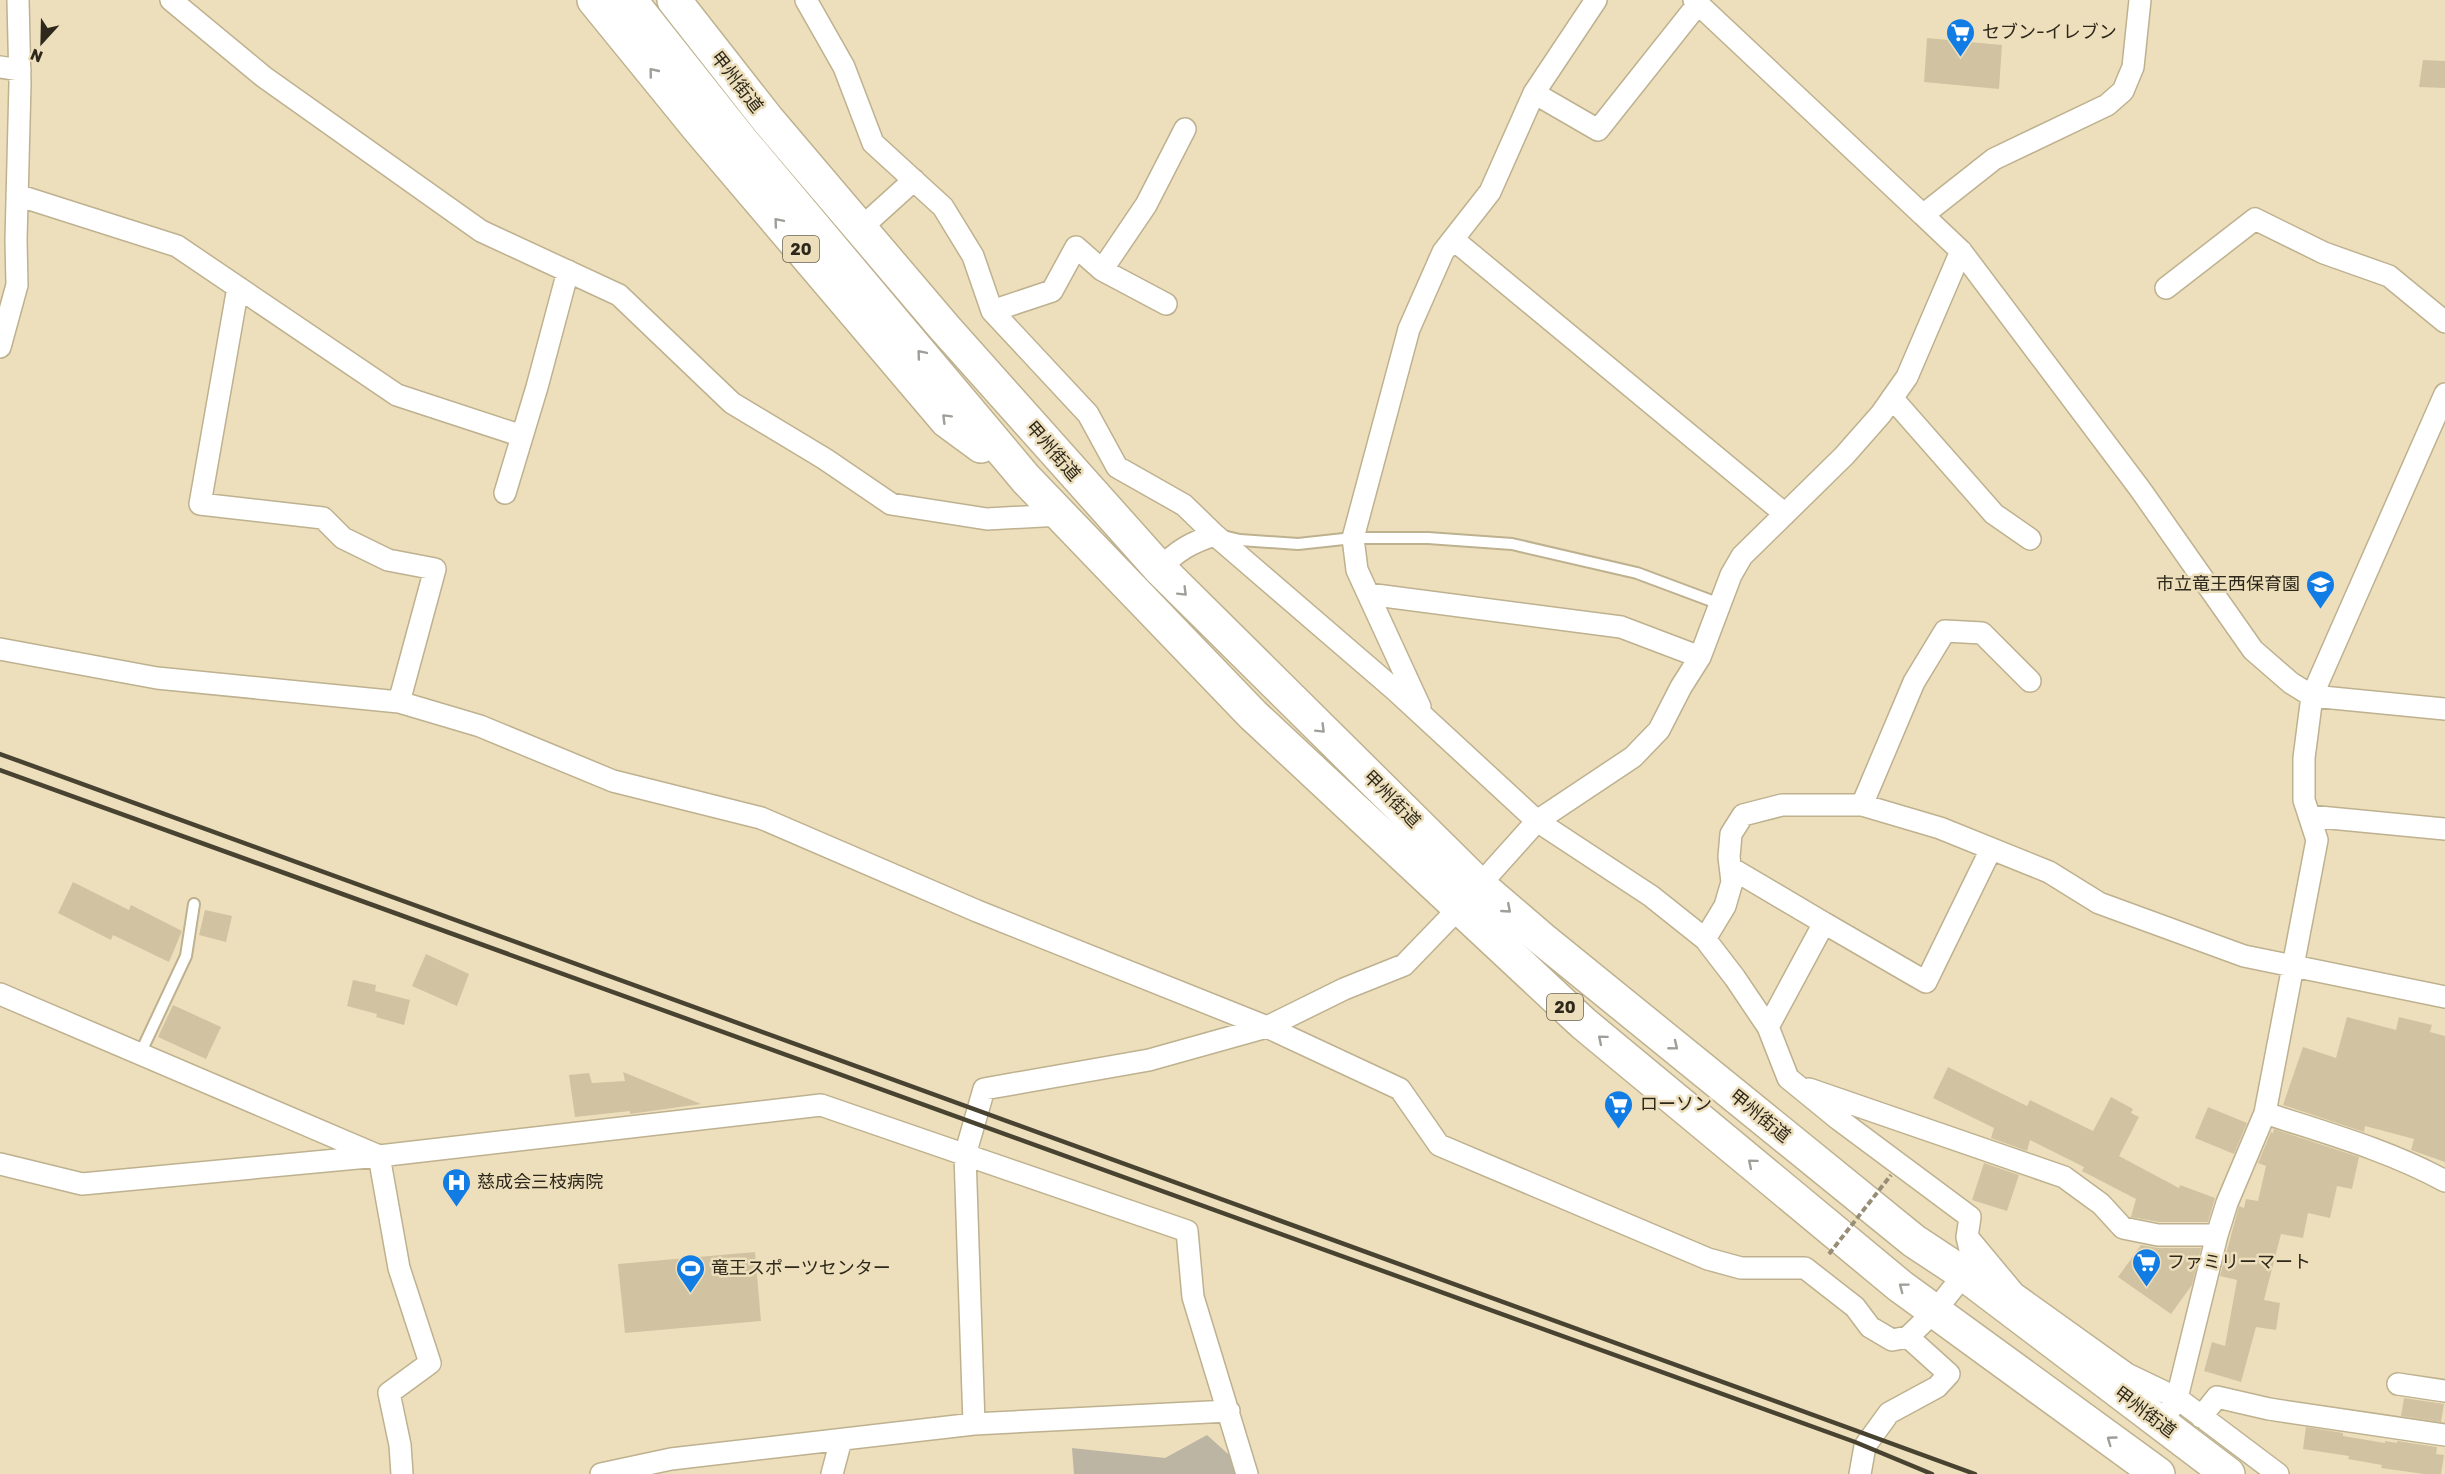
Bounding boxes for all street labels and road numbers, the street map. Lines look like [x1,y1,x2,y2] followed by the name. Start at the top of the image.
[706,47,768,117] street label: 甲州街道
[783,236,819,262] road number: 20
[1021,417,1085,485] street label: 甲州街道
[1359,766,1425,832] street label: 甲州街道
[1547,994,1583,1020] road number: 20
[1725,1085,1795,1147] street label: 甲州街道
[2110,1382,2180,1442] street label: 甲州街道

